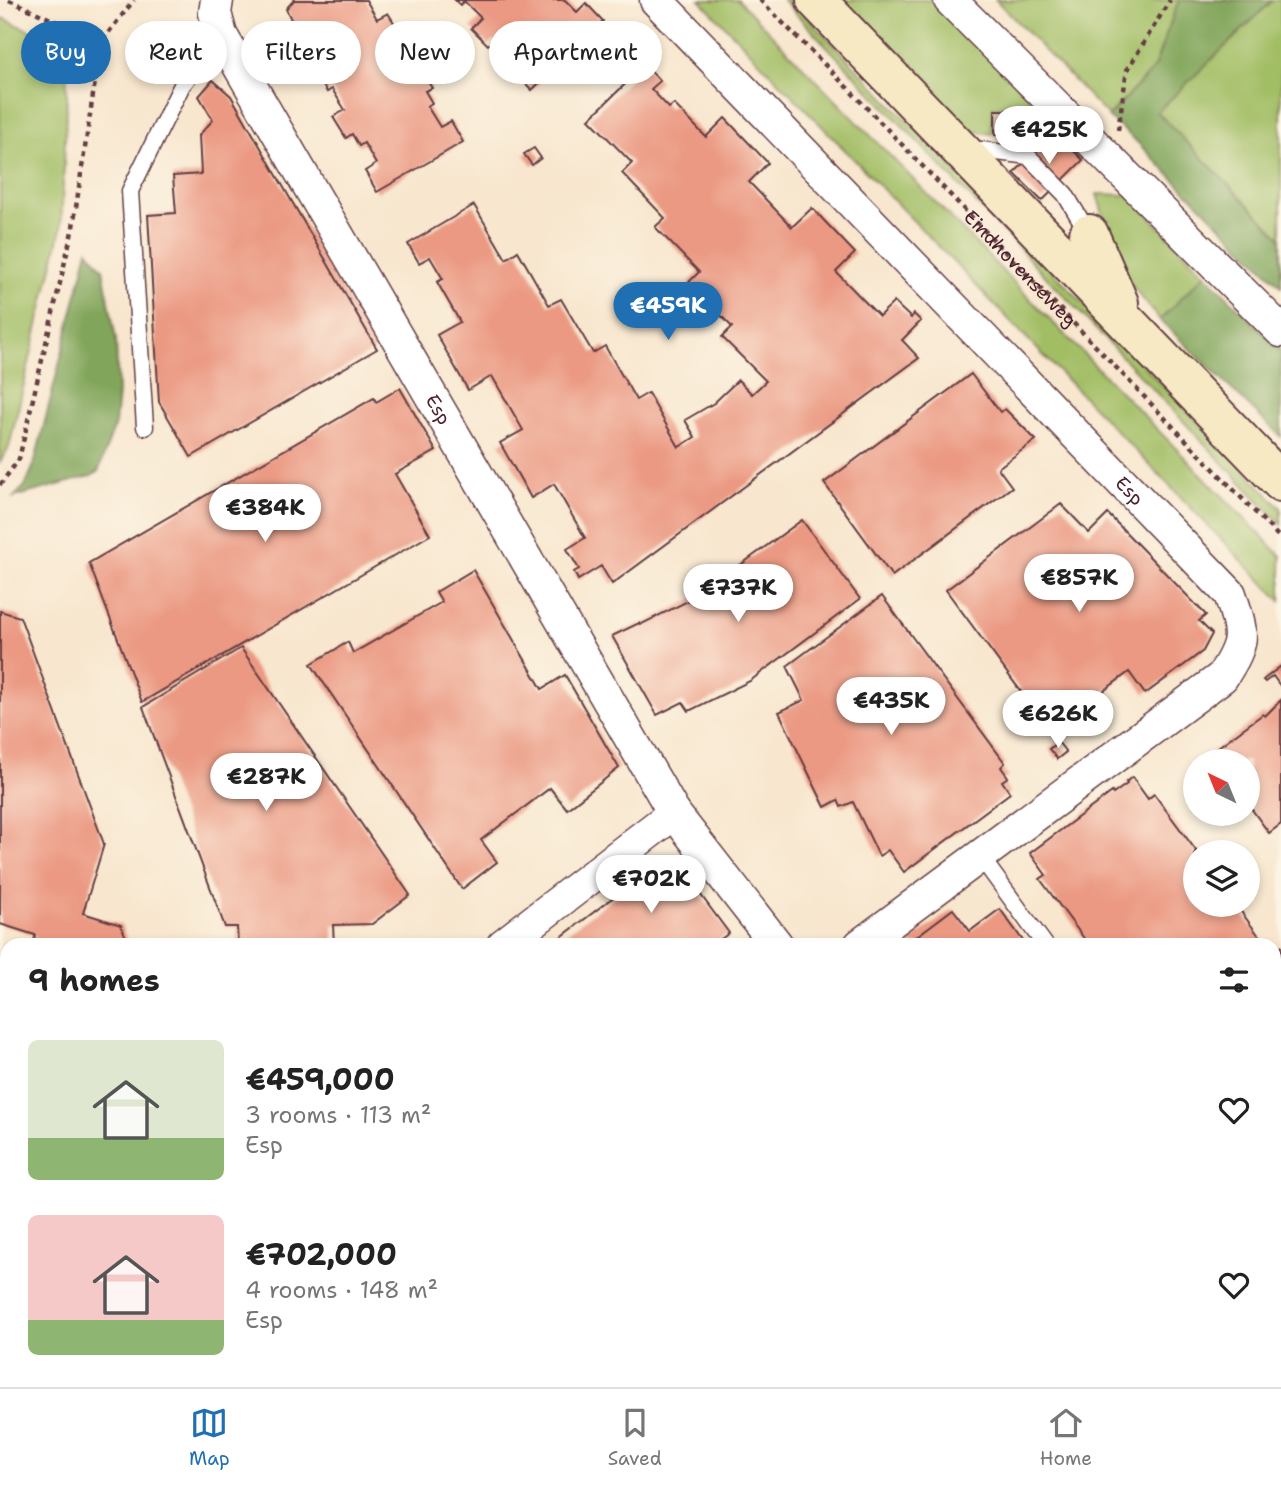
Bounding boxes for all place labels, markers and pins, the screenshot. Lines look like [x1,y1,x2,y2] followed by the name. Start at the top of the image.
[1000,106,1098,166] pin: €425K
[619,282,717,342] pin: €459K
[216,484,314,544] pin: €384K
[1030,554,1128,614] pin: €857K
[689,564,787,624] pin: €737K
[842,678,940,737] pin: €435K
[1009,690,1107,750] pin: €626K
[217,754,315,813] pin: €287K
[602,856,700,915] pin: €702K

